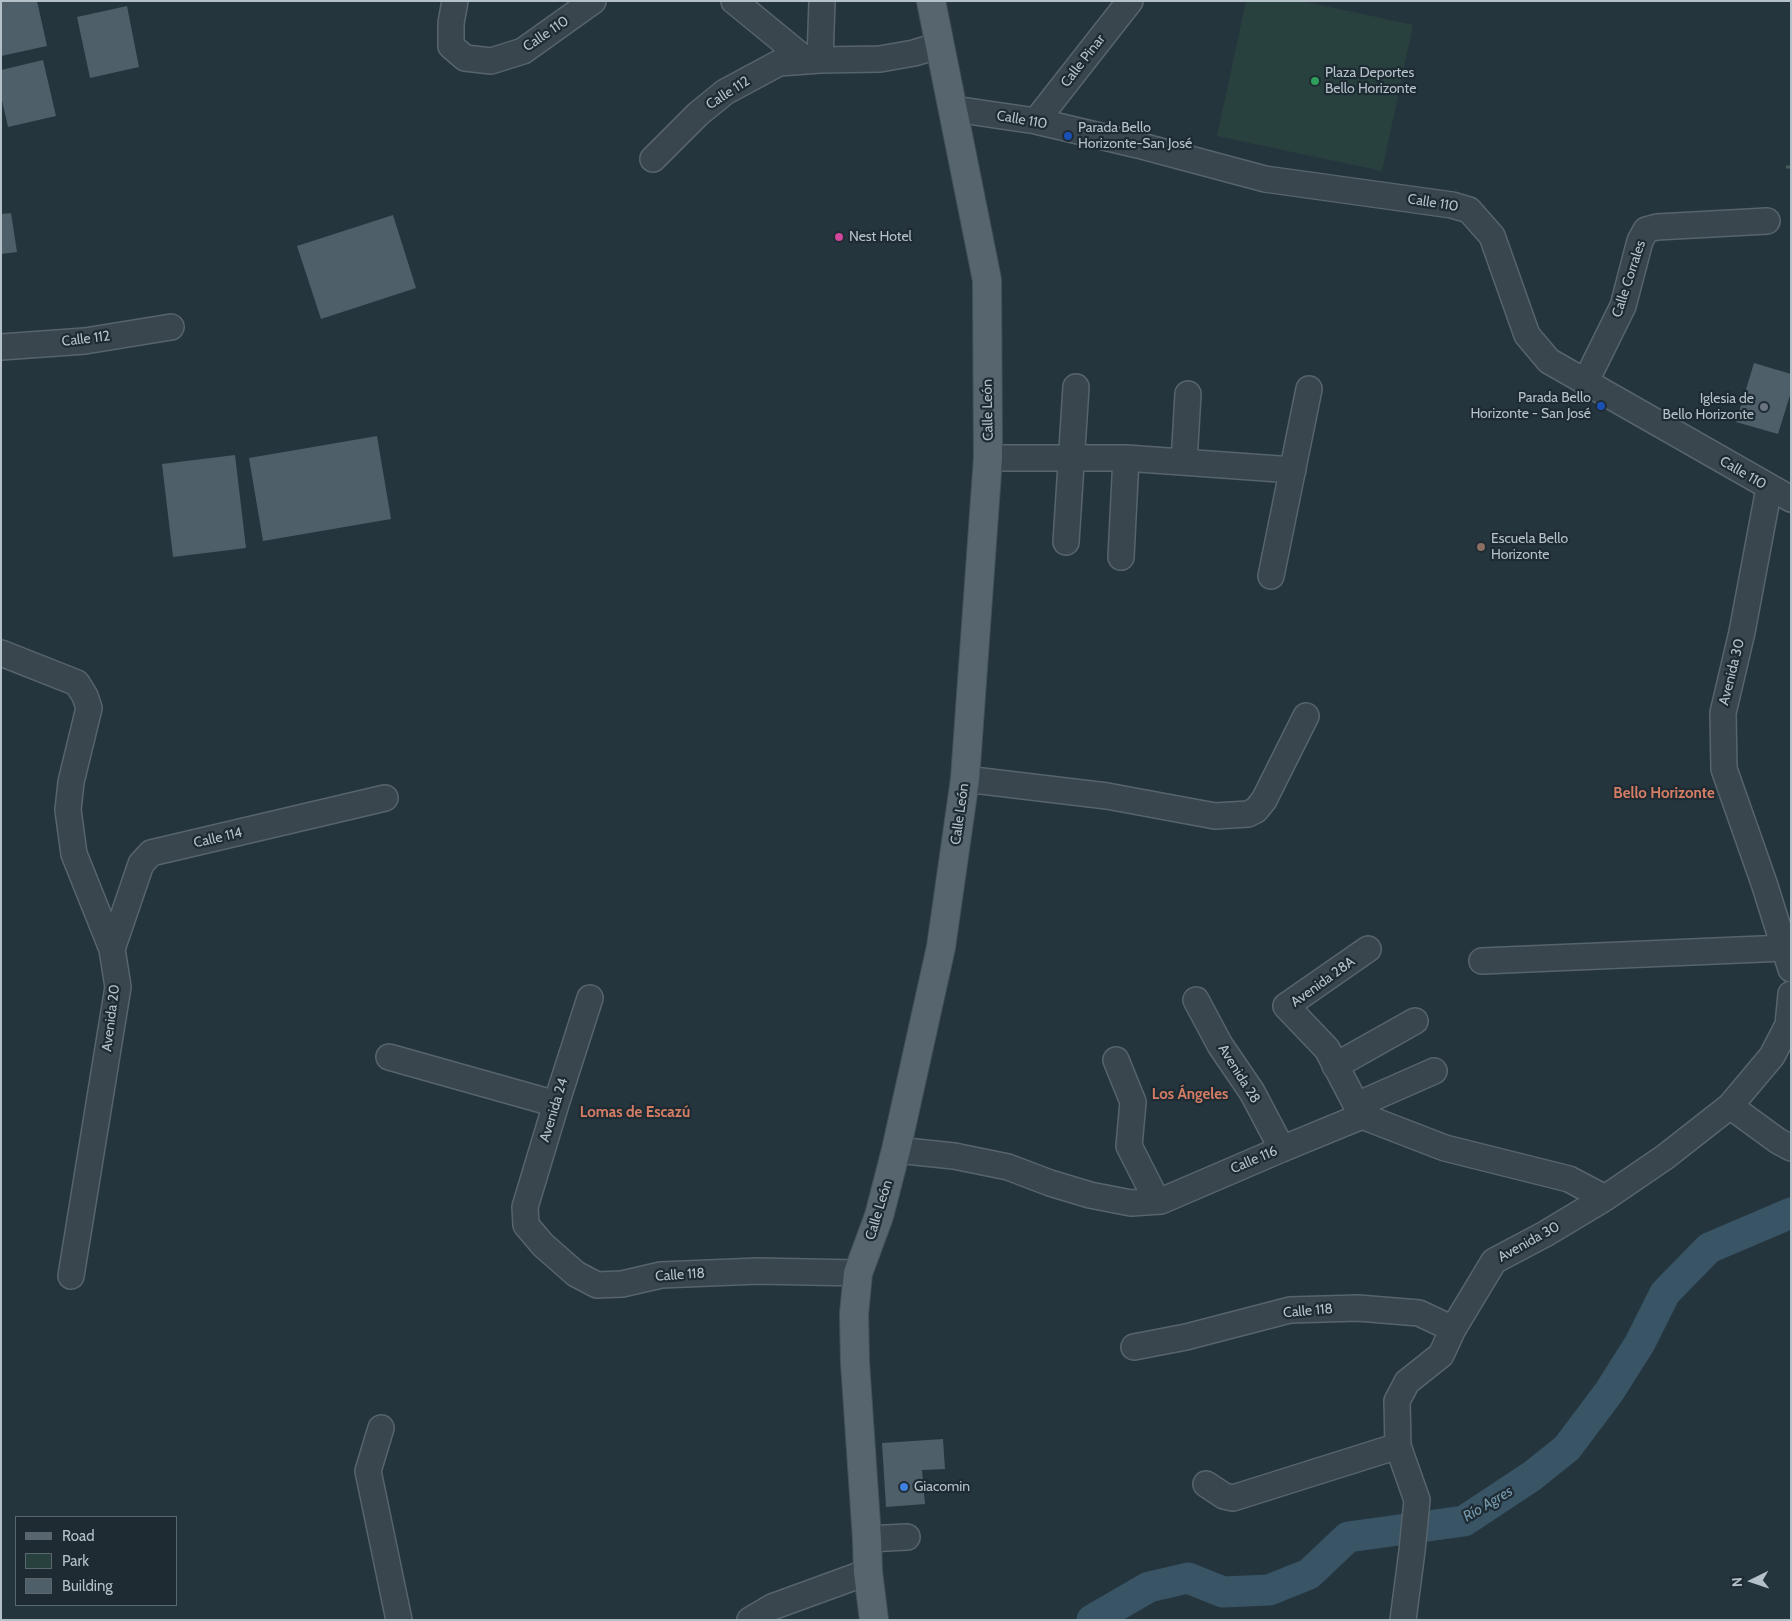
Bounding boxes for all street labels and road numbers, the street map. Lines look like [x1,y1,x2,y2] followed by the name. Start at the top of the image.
[520,13,572,55] street label: Calle 110
[1057,31,1109,91] street label: Calle Pinar
[703,73,753,113] street label: Calle 112
[995,107,1049,133] street label: Calle 110
[1406,191,1460,215] street label: Calle 110
[1609,238,1649,320] street label: Calle Corrales
[61,328,111,350] street label: Calle 112
[979,379,997,441] street label: Calle León
[1717,453,1769,493] street label: Calle 110
[1716,637,1748,707] street label: Avenida 30
[947,782,973,846] street label: Calle León
[192,824,244,852] street label: Calle 114
[1288,953,1358,1011] street label: Avenida 28A
[99,983,123,1053] street label: Avenida 20
[1214,1041,1264,1107] street label: Avenida 28
[536,1076,572,1144] street label: Avenida 24
[1228,1143,1280,1177] street label: Calle 116
[862,1178,896,1242] street label: Calle León
[1495,1218,1563,1266] street label: Avenida 30
[655,1265,705,1285] street label: Calle 118
[1282,1300,1334,1322] street label: Calle 118

